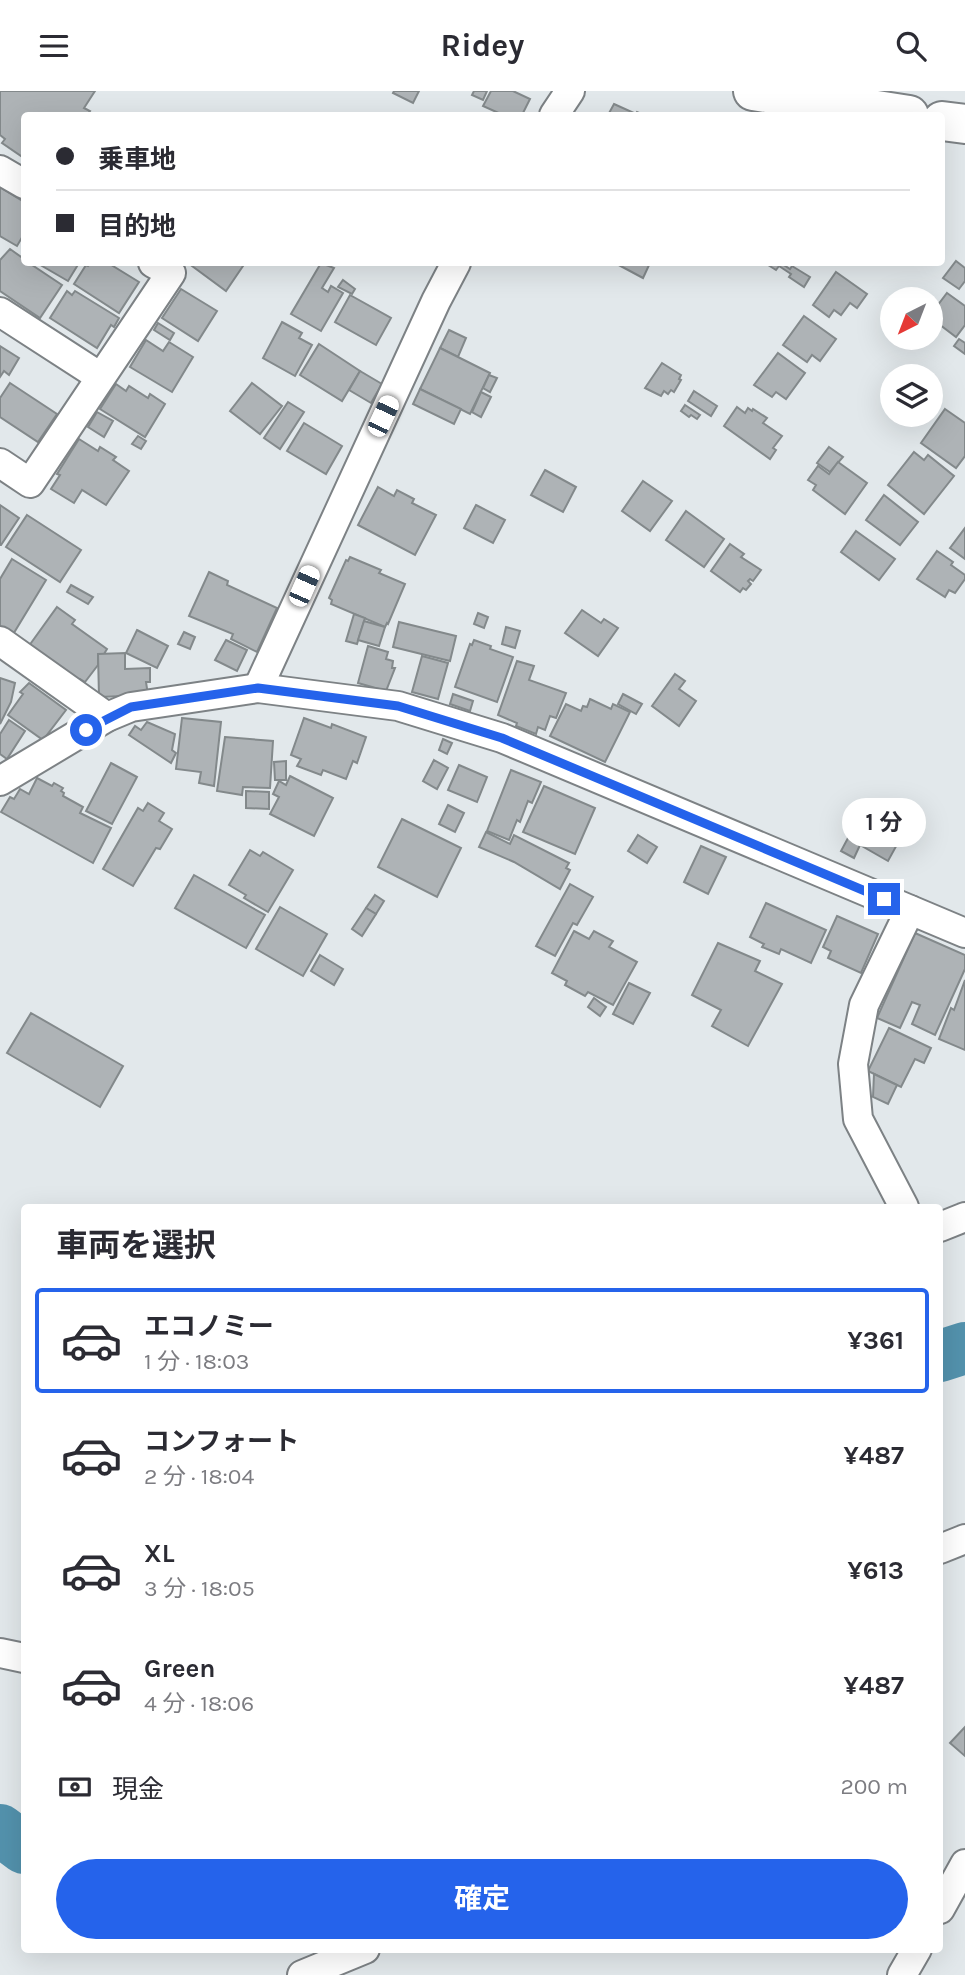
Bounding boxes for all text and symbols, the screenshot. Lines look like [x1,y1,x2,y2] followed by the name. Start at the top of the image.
[35,27,73,65] icon: menu
[441,27,524,64] text: Ridey
[892,27,930,65] icon: search
[98,144,176,175] text: 乗車地
[98,211,176,242] text: 目的地
[880,287,943,350] north arrow
[880,287,943,427] map controls
[880,364,943,427] button: layers
[365,393,402,439] car
[286,563,323,609] car
[70,714,102,746] route start
[842,797,926,847] callout: 1 分
[865,809,903,836] text: 1 分
[868,883,900,915] route end
[56,1227,216,1264] text: 車両を選択
[60,1309,123,1372] icon: car
[144,1311,274,1342] text: エコノミー
[848,1325,904,1356] text: ¥361
[144,1348,249,1375] text: 1 分 · 18:03
[60,1424,123,1487] icon: car
[144,1426,299,1457] text: コンフォート
[844,1440,904,1471] text: ¥487
[144,1463,254,1490] text: 2 分 · 18:04
[144,1538,175,1569] text: XL
[60,1539,123,1602] icon: car
[848,1555,904,1586] text: ¥613
[144,1575,255,1602] text: 3 分 · 18:05
[144,1653,216,1684] text: Green
[60,1654,123,1717] icon: car
[844,1670,904,1701] text: ¥487
[144,1690,254,1717] text: 4 分 · 18:06
[56,1768,94,1806] icon: cash
[840,1773,908,1800] text: 200 m
[112,1774,164,1805] text: 現金
[56,1859,908,1939] button: 確定

